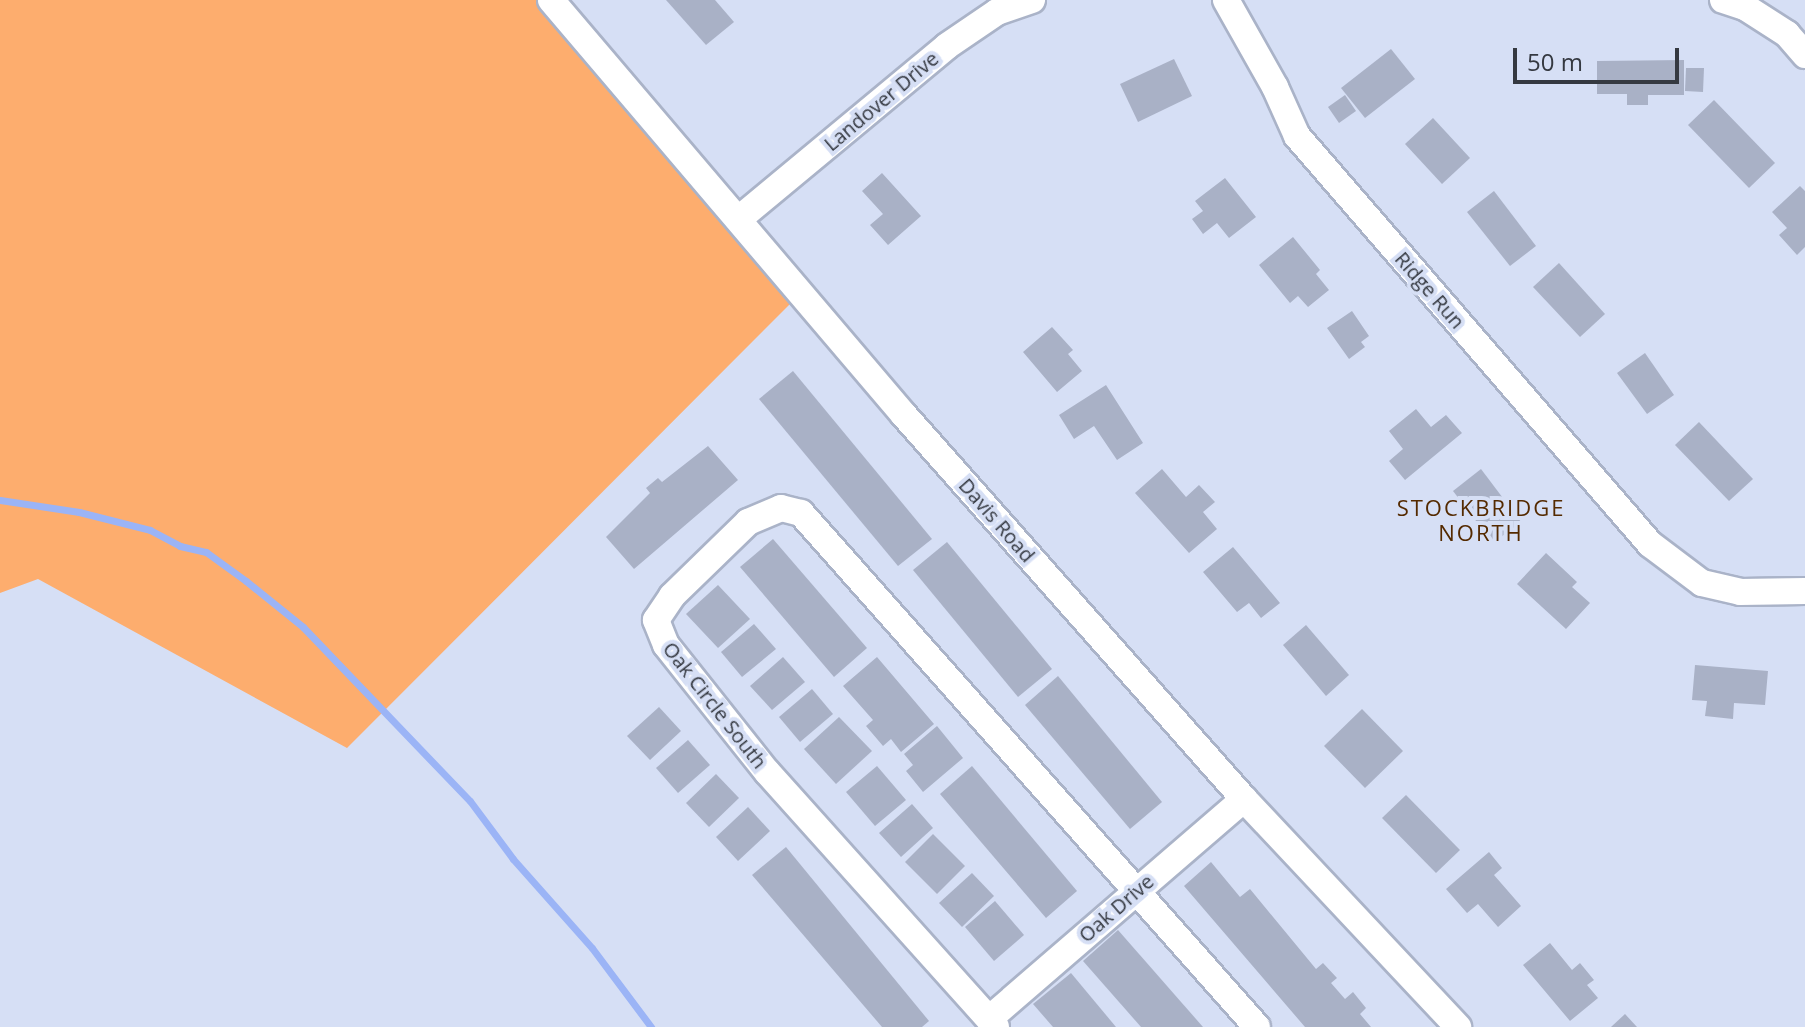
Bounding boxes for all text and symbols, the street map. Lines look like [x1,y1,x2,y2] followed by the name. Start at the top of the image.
[1517,32,1683,82] scale bar
[1527,45,1583,78] text: 50 m
[819,46,943,156] street label: Landover Drive
[1390,247,1470,333] street label: Ridge Run
[954,473,1040,567] street label: Davis Road
[1397,494,1565,546] district label: STOCKBRIDGE NORTH
[658,637,772,773] street label: Oak Circle South
[1074,869,1158,947] street label: Oak Drive

